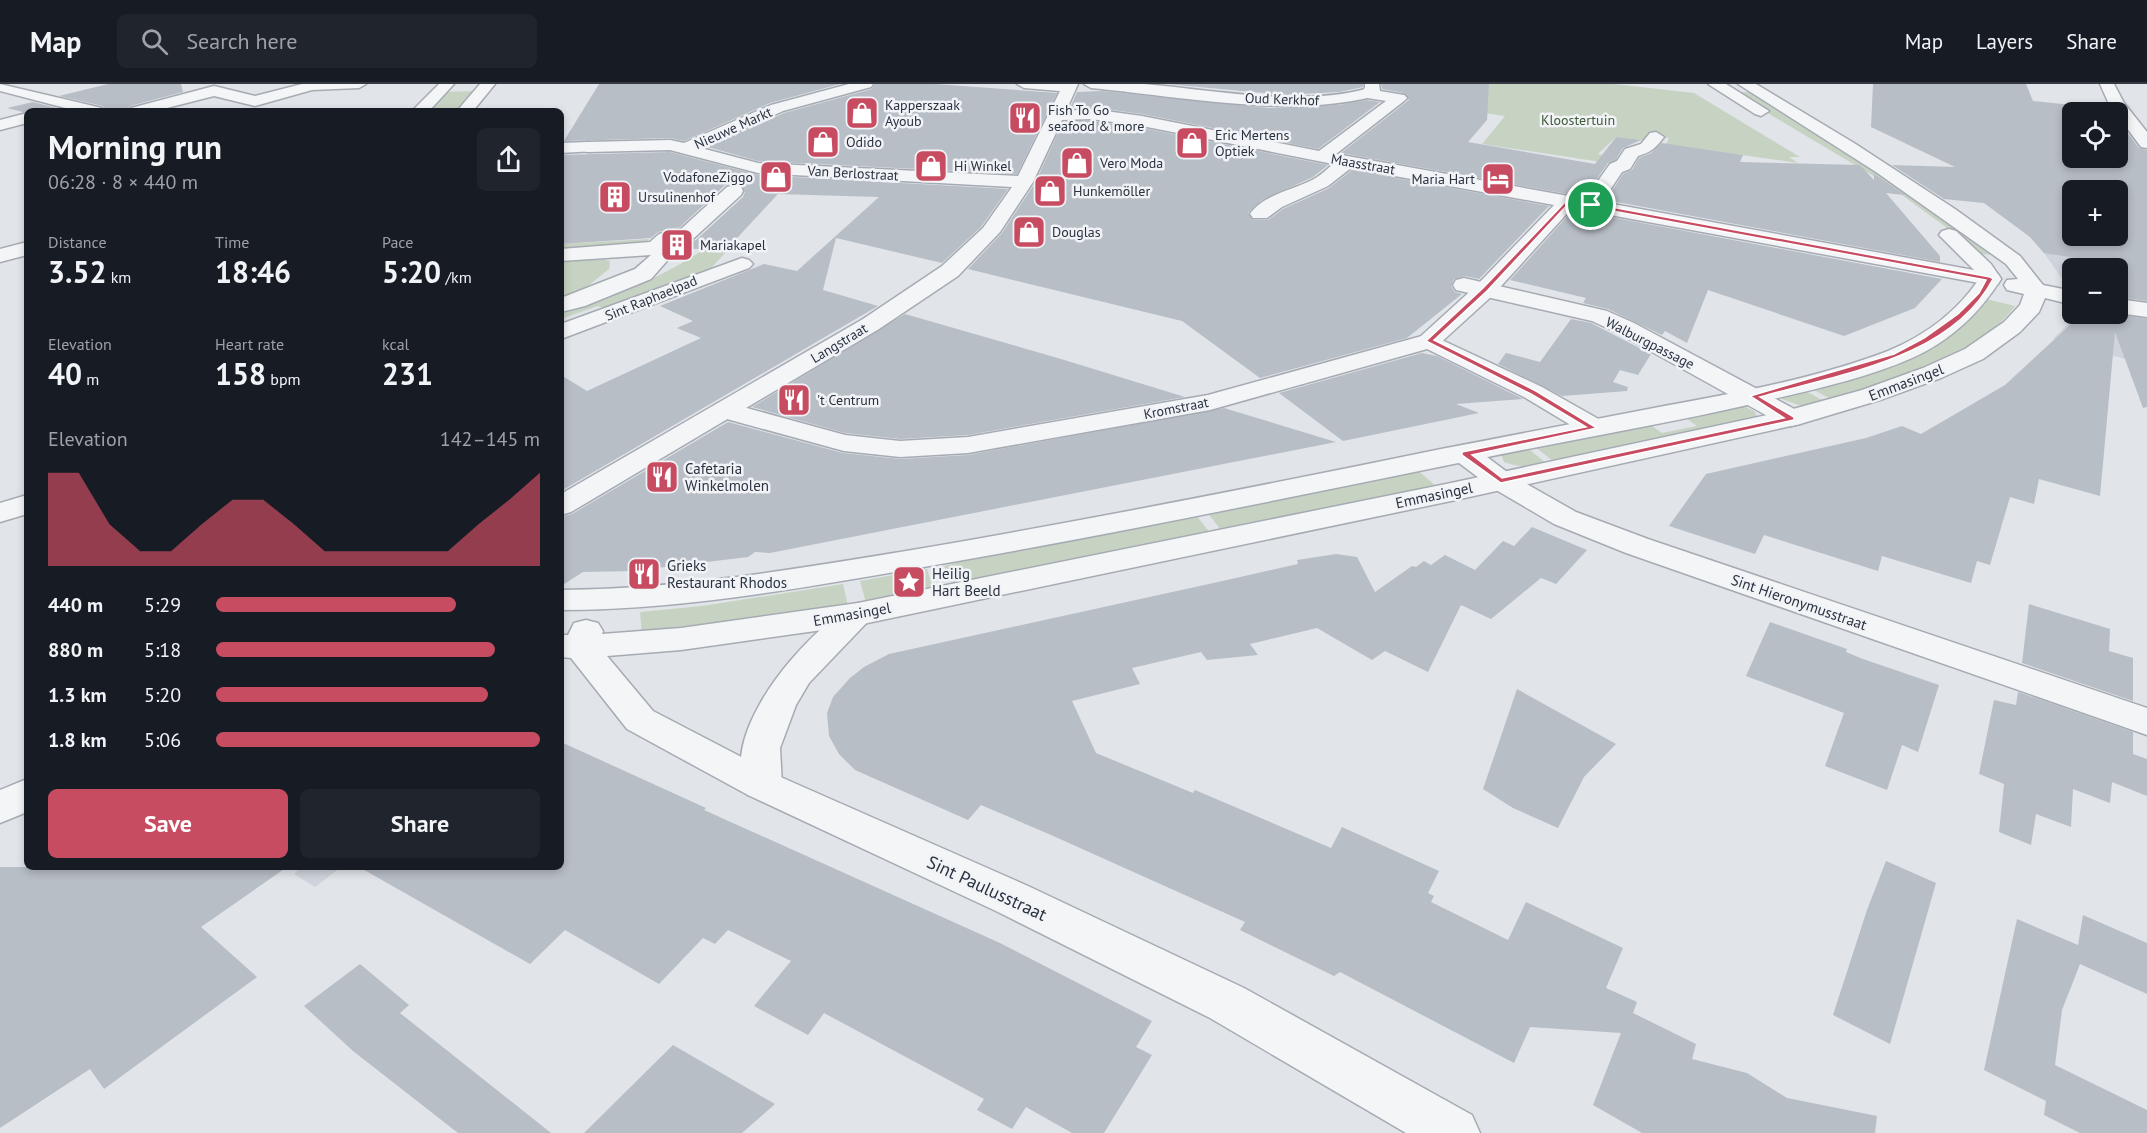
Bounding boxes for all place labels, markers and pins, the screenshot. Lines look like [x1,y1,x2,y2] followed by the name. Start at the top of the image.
[844,95,880,131] shop icon: Kapperszaak Ayoub
[885,96,960,130] place label: Kapperszaak Ayoub
[1007,100,1043,136] restaurant icon: Fish To Go seafood & more
[1048,101,1144,135] place label: Fish To Go seafood & more
[805,124,841,160] shop icon: Odido
[1174,125,1210,161] shop icon: Eric Mertens Optiek
[1215,126,1289,160] place label: Eric Mertens Optiek
[846,133,882,151] place label: Odido
[1059,145,1095,181] shop icon: Vero Moda
[913,148,949,184] shop icon: Hi Winkel
[1099,154,1163,172] place label: Vero Moda
[954,157,1011,175] place label: Hi Winkel
[758,159,794,195] shop icon: VodafoneZiggo
[1480,161,1516,197] hotel icon: Maria Hart
[662,168,753,186] place label: VodafoneZiggo
[1412,170,1475,188] place label: Maria Hart
[1032,173,1068,209] shop icon: Hunkemöller
[597,179,633,215] building icon: Ursulinenhof
[1565,179,1616,230] pin
[1073,182,1150,200] place label: Hunkemöller
[638,188,716,206] place label: Ursulinenhof
[1011,214,1047,250] shop icon: Douglas
[1052,223,1101,241] place label: Douglas
[659,227,695,263] building icon: Mariakapel
[700,236,766,254] place label: Mariakapel
[776,382,812,418] restaurant icon: 't Centrum
[817,391,879,409] place label: 't Centrum
[644,459,680,495] restaurant icon: Cafetaria Winkelmolen
[685,459,769,495] place label: Cafetaria Winkelmolen
[626,556,662,592] restaurant icon: Grieks Restaurant Rhodos
[667,556,787,592] place label: Grieks Restaurant Rhodos
[891,564,927,600] place icon: Heilig Hart Beeld
[932,564,1000,600] place label: Heilig Hart Beeld

